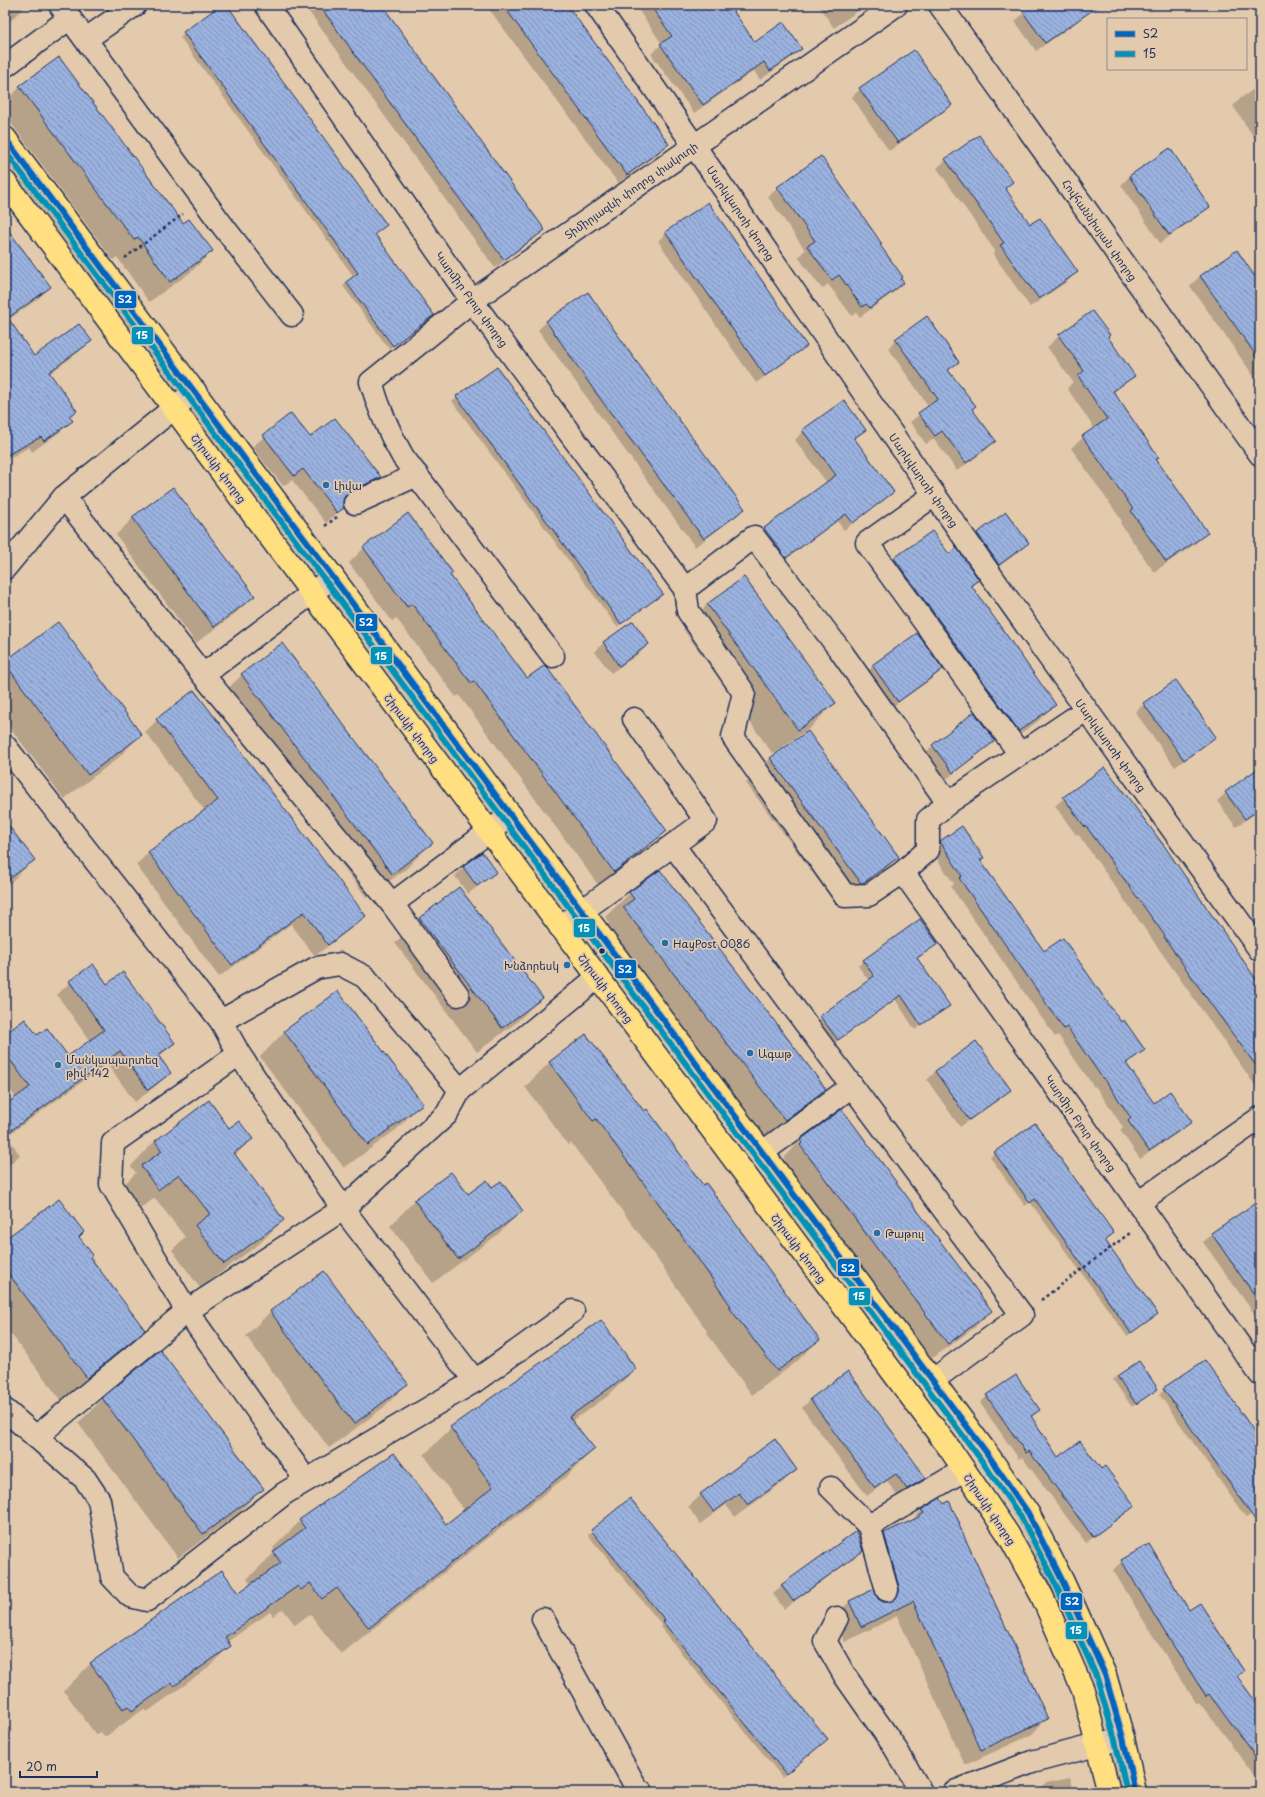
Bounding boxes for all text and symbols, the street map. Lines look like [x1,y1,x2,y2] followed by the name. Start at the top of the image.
[1107,18,1247,70] legend
[1143,24,1158,42] text: Տ2
[1143,44,1156,62] text: 15
[561,137,701,243] street label: Տիմիրյազևի փողոց փակուղի
[703,162,779,264] street label: Մարկվարտի փողոց
[1058,176,1142,284] street label: Հովհաննիսյան փողոց
[431,248,513,350] street label: Կարմիր Բլուր փողոց
[114,290,137,309] line badge: Տ2
[118,290,132,307] text: Տ2
[131,326,154,345] line badge: 15
[136,326,148,343] text: 15
[885,429,963,531] street label: Մարկվարտի փողոց
[187,430,251,506] street label: Շիրակի փողոց
[334,477,362,494] place label: Լիվա
[321,480,331,490] marker: Լիվա
[355,613,378,632] line badge: Տ2
[359,613,373,630] text: Տ2
[370,646,393,665] line badge: 15
[375,647,387,664] text: 15
[380,690,444,766] street label: Շիրակի փողոց
[1071,695,1151,795] street label: Մարկվարտի փողոց
[573,918,596,938] line badge: 15
[578,919,590,936] text: 15
[673,935,750,952] place label: HayPost 0086
[660,938,670,948] marker: HayPost 0086
[597,946,607,956] unlabelled marker
[574,950,638,1026] street label: Շիրակի փողոց
[504,957,559,974] place label: Խնձորեսկ
[614,959,637,979] line badge: Տ2
[562,960,572,970] marker: Խնձորեսկ
[618,960,632,977] text: Տ2
[758,1045,792,1062] place label: Ագաթ
[745,1048,755,1058] marker: Ագաթ
[66,1051,160,1081] place label: Մանկապարտեզ թիվ 142
[53,1060,63,1070] marker: Մանկապարտեզ թիվ 142
[1041,1071,1121,1175] street label: Կարմիր Բլուր փողոց
[767,1210,831,1286] street label: Շիրակի փողոց
[885,1225,925,1242] place label: Թաթուլ
[872,1228,882,1238] marker: Թաթուլ
[837,1258,860,1277] line badge: Տ2
[841,1259,855,1276] text: Տ2
[848,1287,871,1306] line badge: 15
[853,1287,865,1304] text: 15
[960,1470,1020,1548] street label: Շիրակի փողոց
[1060,1592,1083,1611] line badge: Տ2
[1065,1592,1079,1609] text: Տ2
[1065,1621,1088,1640] line badge: 15
[1070,1621,1082,1638] text: 15
[20,1753,97,1779] scale bar
[26,1757,57,1775] text: 20 m

